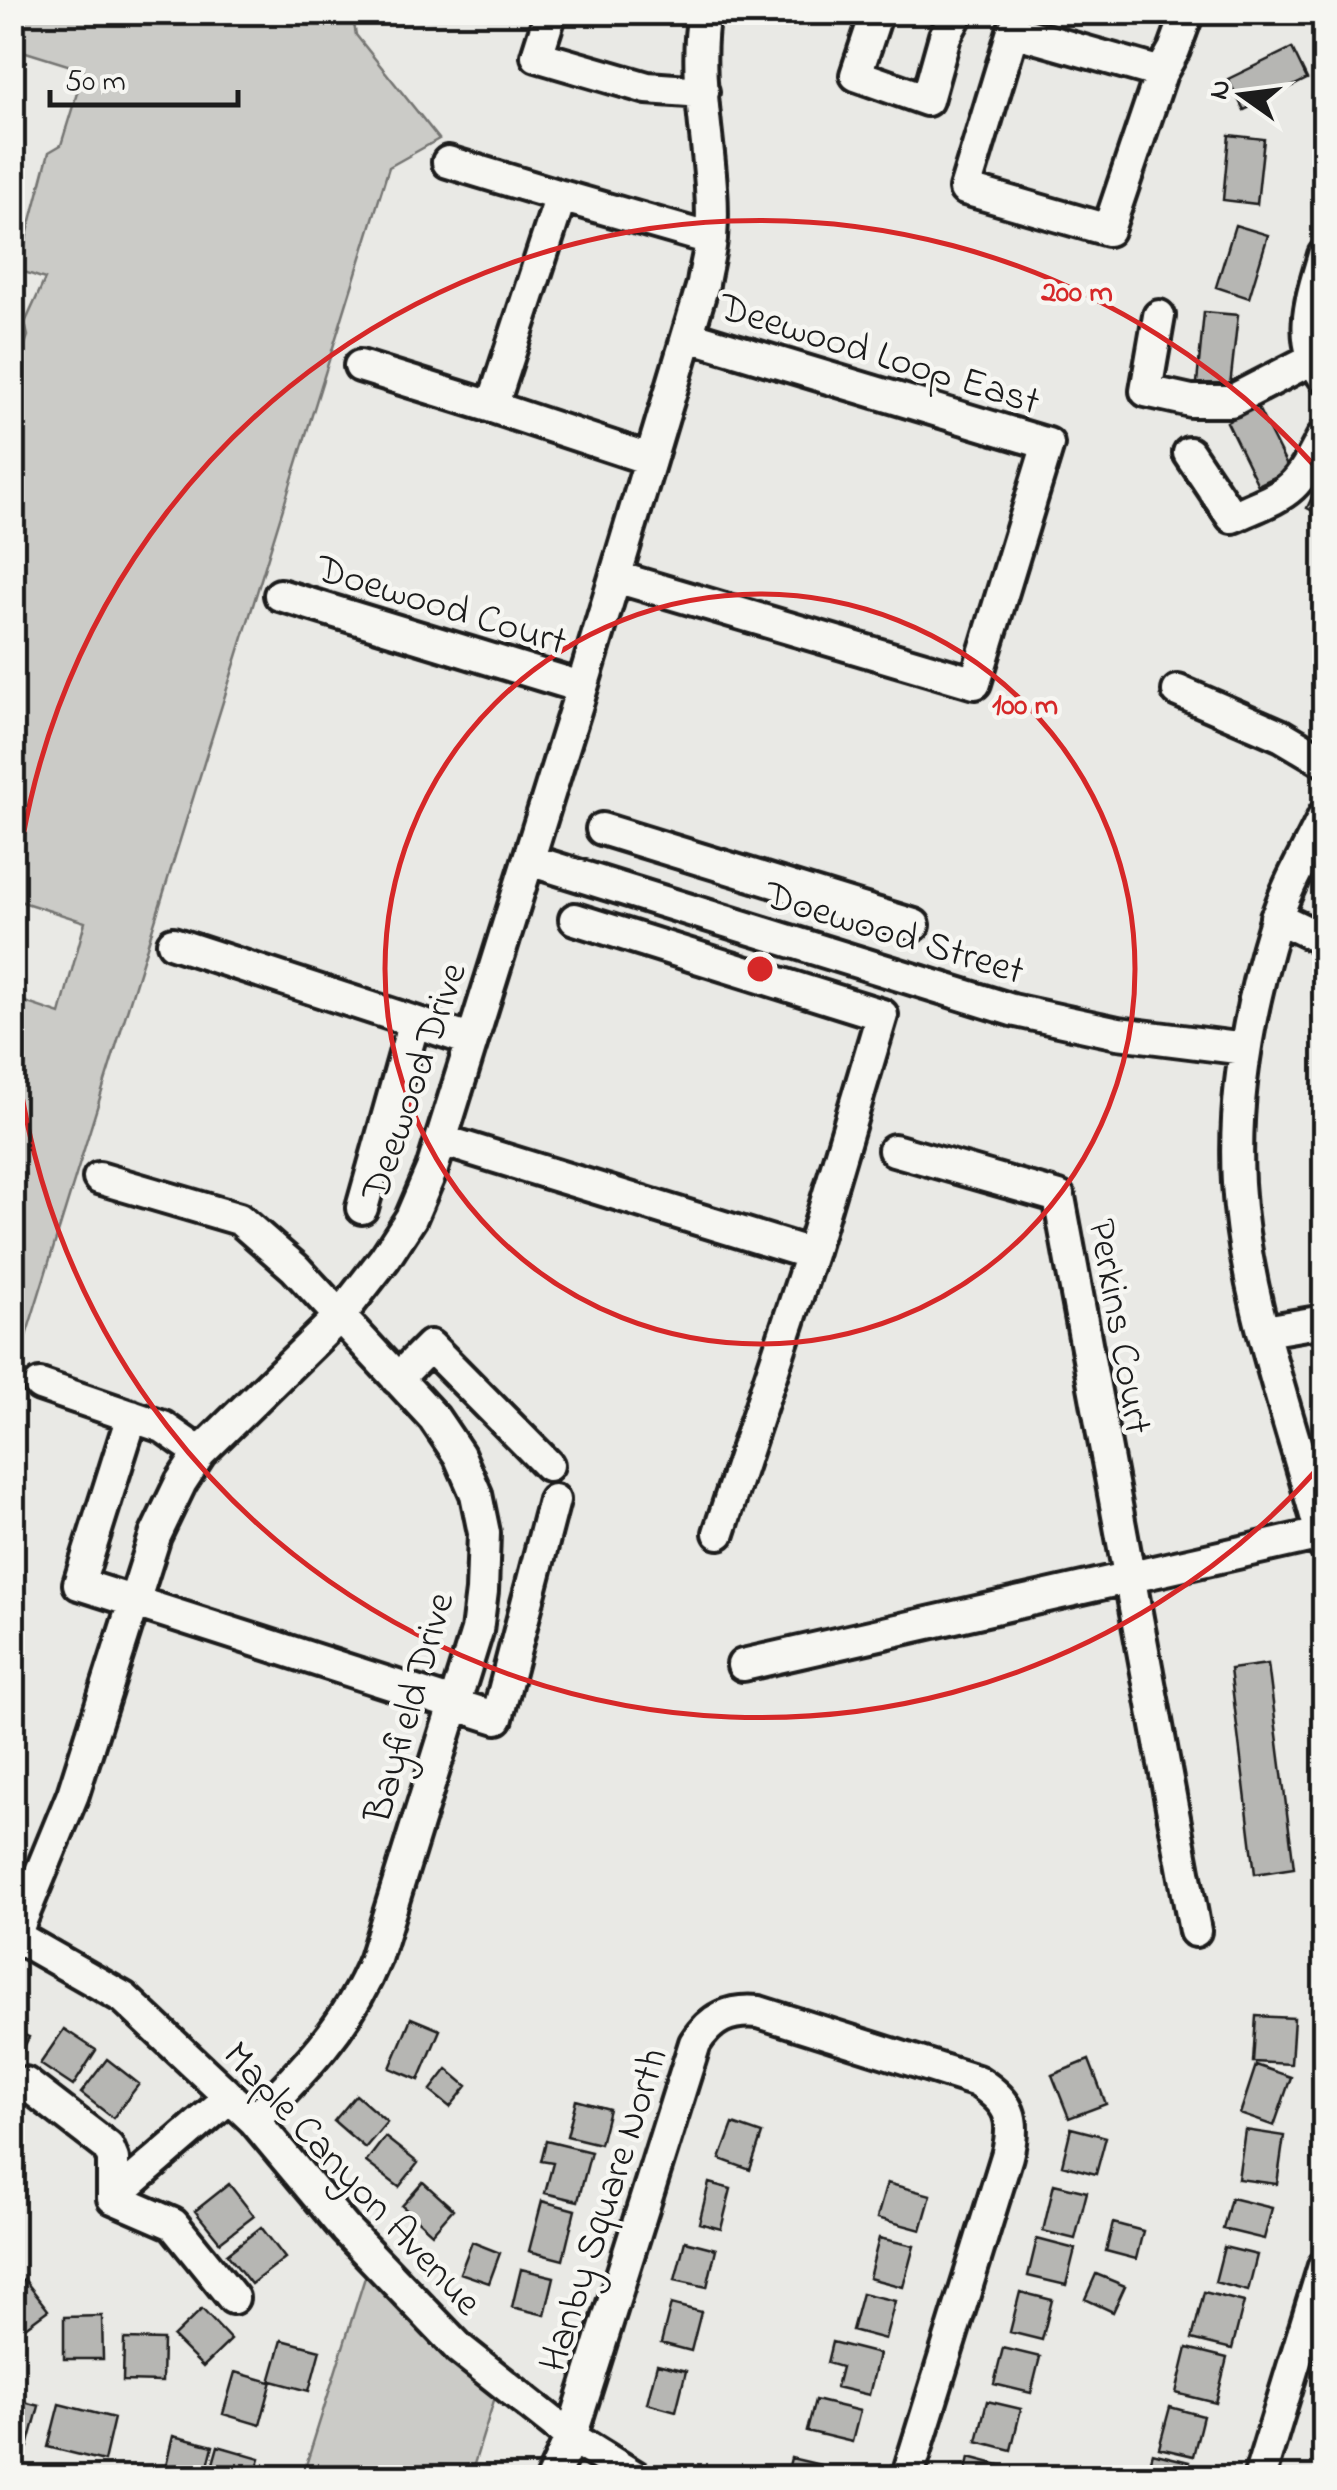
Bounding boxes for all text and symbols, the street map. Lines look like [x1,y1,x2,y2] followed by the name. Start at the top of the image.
[50,45,238,107] scale bar
[1192,45,1292,145] north arrow
[65,61,126,105] text: 50 m
[1199,76,1243,104] text: N
[1040,272,1113,316] text: 200 m
[710,279,1046,433] street label: Deewood Loop East
[307,541,573,673] street label: Doewood Court
[992,685,1058,729] text: 100 m
[756,868,1031,1003] street label: Doewood Street
[742,951,778,987] centre of rings
[348,955,485,1211] street label: Deewood Drive
[1070,1215,1165,1439] street label: Perkins Court
[350,1586,472,1831] street label: Bayfield Drive
[207,2029,494,2331] street label: Maple Canyon Avenue
[525,2041,685,2380] street label: Hanby Square North

